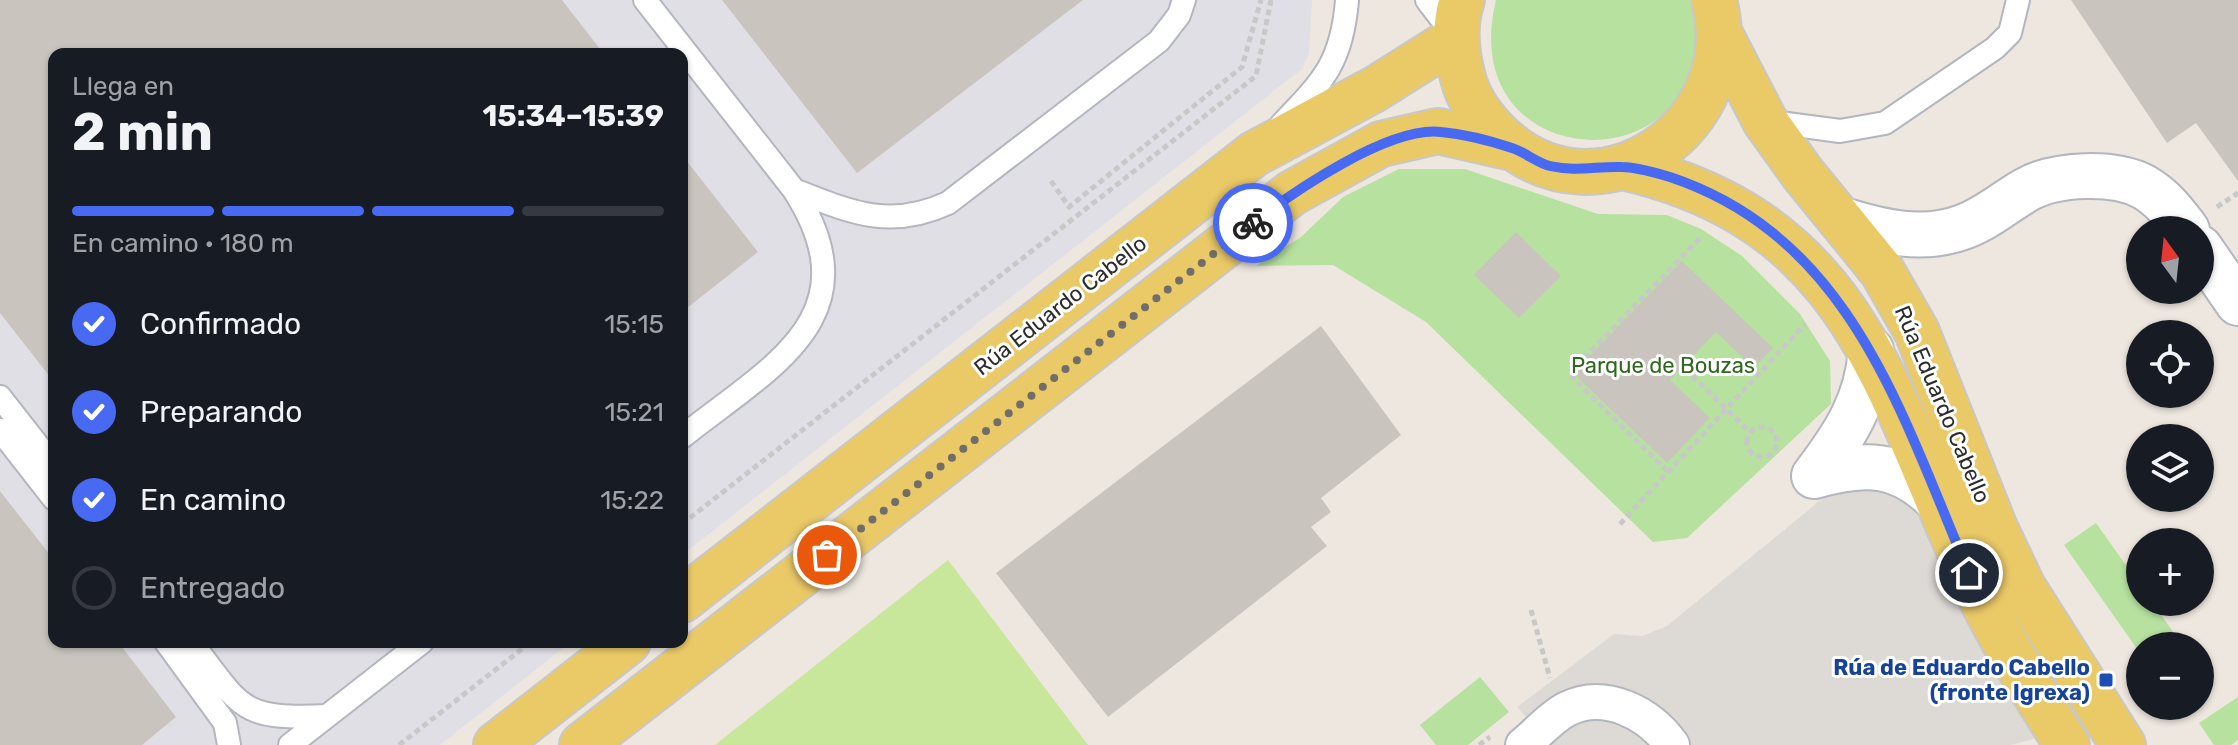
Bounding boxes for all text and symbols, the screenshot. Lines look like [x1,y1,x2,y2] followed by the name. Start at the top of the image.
[72,71,174,102] text: Llega en
[482,98,664,134] text: 15:34–15:39
[72,101,213,163] text: 2 min
[1213,183,1293,263] courier
[1231,201,1275,245] icon: bike
[2126,216,2214,304] north arrow
[2126,216,2214,720] map controls
[72,228,294,259] text: En camino · 180 m
[969,230,1152,381] street label: Rúa Eduardo Cabello
[72,302,116,346] icon: check
[1889,302,1996,507] street label: Rúa Eduardo Cabello
[140,306,301,342] text: Confirmado
[604,309,664,340] text: 15:15
[2126,320,2214,408] button: locate
[1571,352,1755,379] park label: Parque de Bouzas
[72,390,116,434] icon: check
[140,394,303,430] text: Preparando
[604,397,664,428] text: 15:21
[2126,424,2214,512] button: layers
[72,478,116,522] icon: check
[140,482,286,518] text: En camino
[600,485,664,516] text: 15:22
[793,521,861,589] pin
[2126,528,2214,616] button: +
[805,533,849,577] icon: bag
[1935,539,2003,607] pin
[1947,551,1991,595] icon: home
[140,570,285,606] text: Entregado
[2126,632,2214,720] button: −
[1833,654,2090,706] place label: Rúa de Eduardo Cabello (fronte Igrexa)
[2097,671,2115,689] marker: Rúa de Eduardo Cabello (fronte Igrexa)

